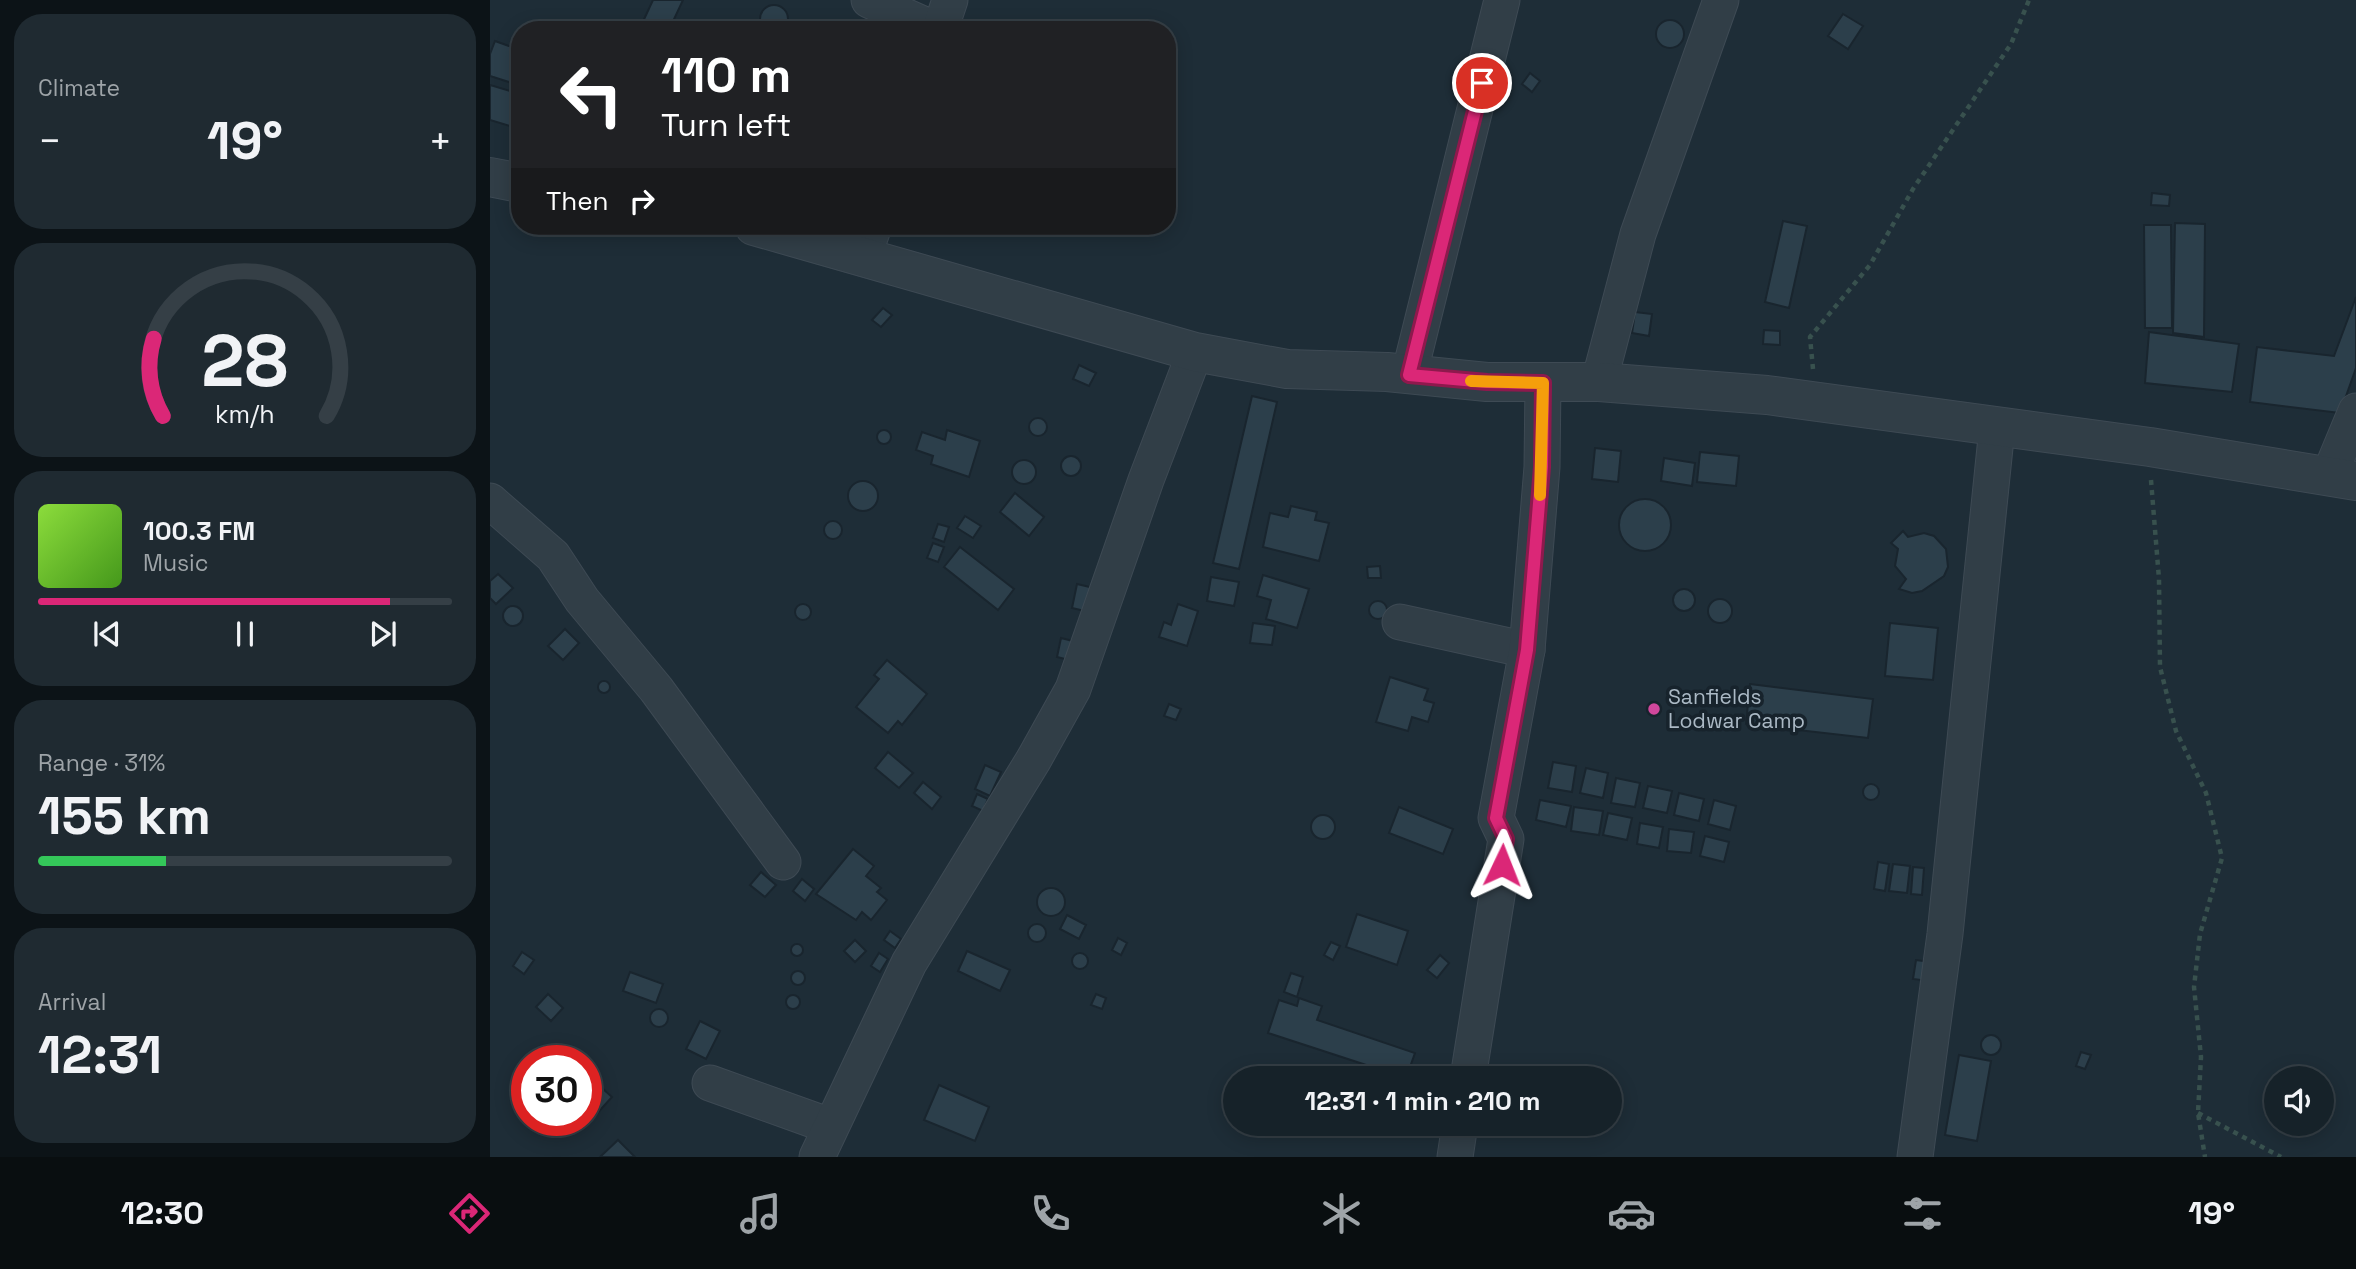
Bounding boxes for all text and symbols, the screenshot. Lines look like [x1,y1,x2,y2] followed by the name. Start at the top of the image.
[661,44,791,106] text: 110 m
[546,49,637,140] icon: left
[1452,53,1512,113] pin
[1463,64,1501,102] icon: arrive
[38,73,120,103] text: Climate
[661,105,791,145] text: Turn left
[207,108,283,174] text: 19°
[38,117,62,165] text: −
[428,117,452,165] text: +
[623,182,661,220] icon: right
[546,184,609,218] text: Then
[202,314,288,407] text: 28
[215,398,275,430] text: km/h
[143,514,255,548] text: 100.3 FM
[143,548,208,578] text: Music
[88,615,126,653] icon: previous
[226,615,264,653] icon: pause
[364,615,402,653] icon: next
[1668,683,1805,734] place label: Sanfields Lodwar Camp
[1646,701,1662,717] marker: Sanfields Lodwar Camp
[38,748,165,778] text: Range · 31%
[38,783,211,849] text: 155 km
[1465,828,1539,902] position arrow
[38,987,106,1017] text: Arrival
[38,1022,162,1088] text: 12:31
[511,1045,602,1136] speed limit sign: 30
[2264,1066,2334,1136] map controls
[2264,1066,2334,1136] button: sound
[1304,1084,1541,1118] text: 12:31 · 1 min · 210 m
[445,1189,494,1238] icon: directions
[736,1189,785,1238] icon: music
[1026,1189,1075,1238] icon: phone
[1317,1189,1366,1238] icon: climate
[1607,1189,1656,1238] icon: car
[1898,1189,1947,1238] icon: filters
[121,1193,204,1233] text: 12:30
[2188,1193,2235,1233] text: 19°

